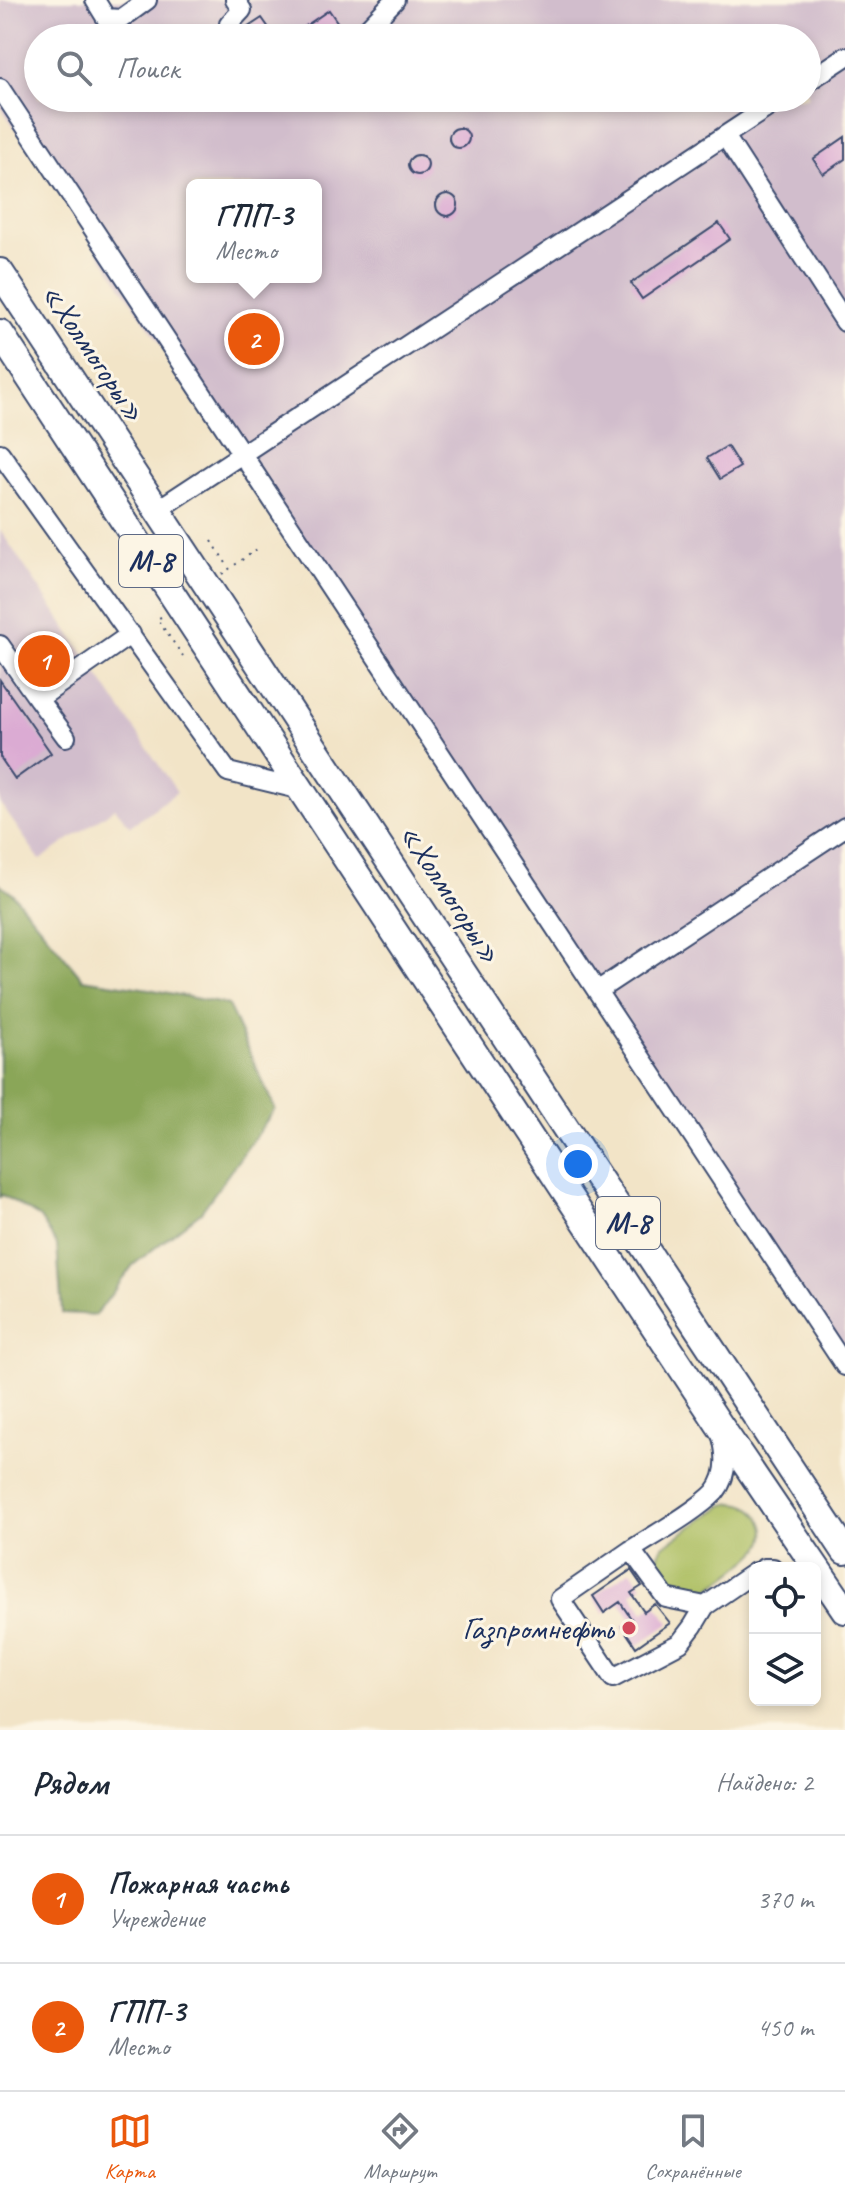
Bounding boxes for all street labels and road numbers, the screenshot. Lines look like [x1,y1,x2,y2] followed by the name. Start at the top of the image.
[32,275,155,430] street label: «Холмогоры»
[119,535,183,587] road number: М-8
[390,815,511,971] street label: «Холмогоры»
[596,1197,660,1249] road number: М-8

